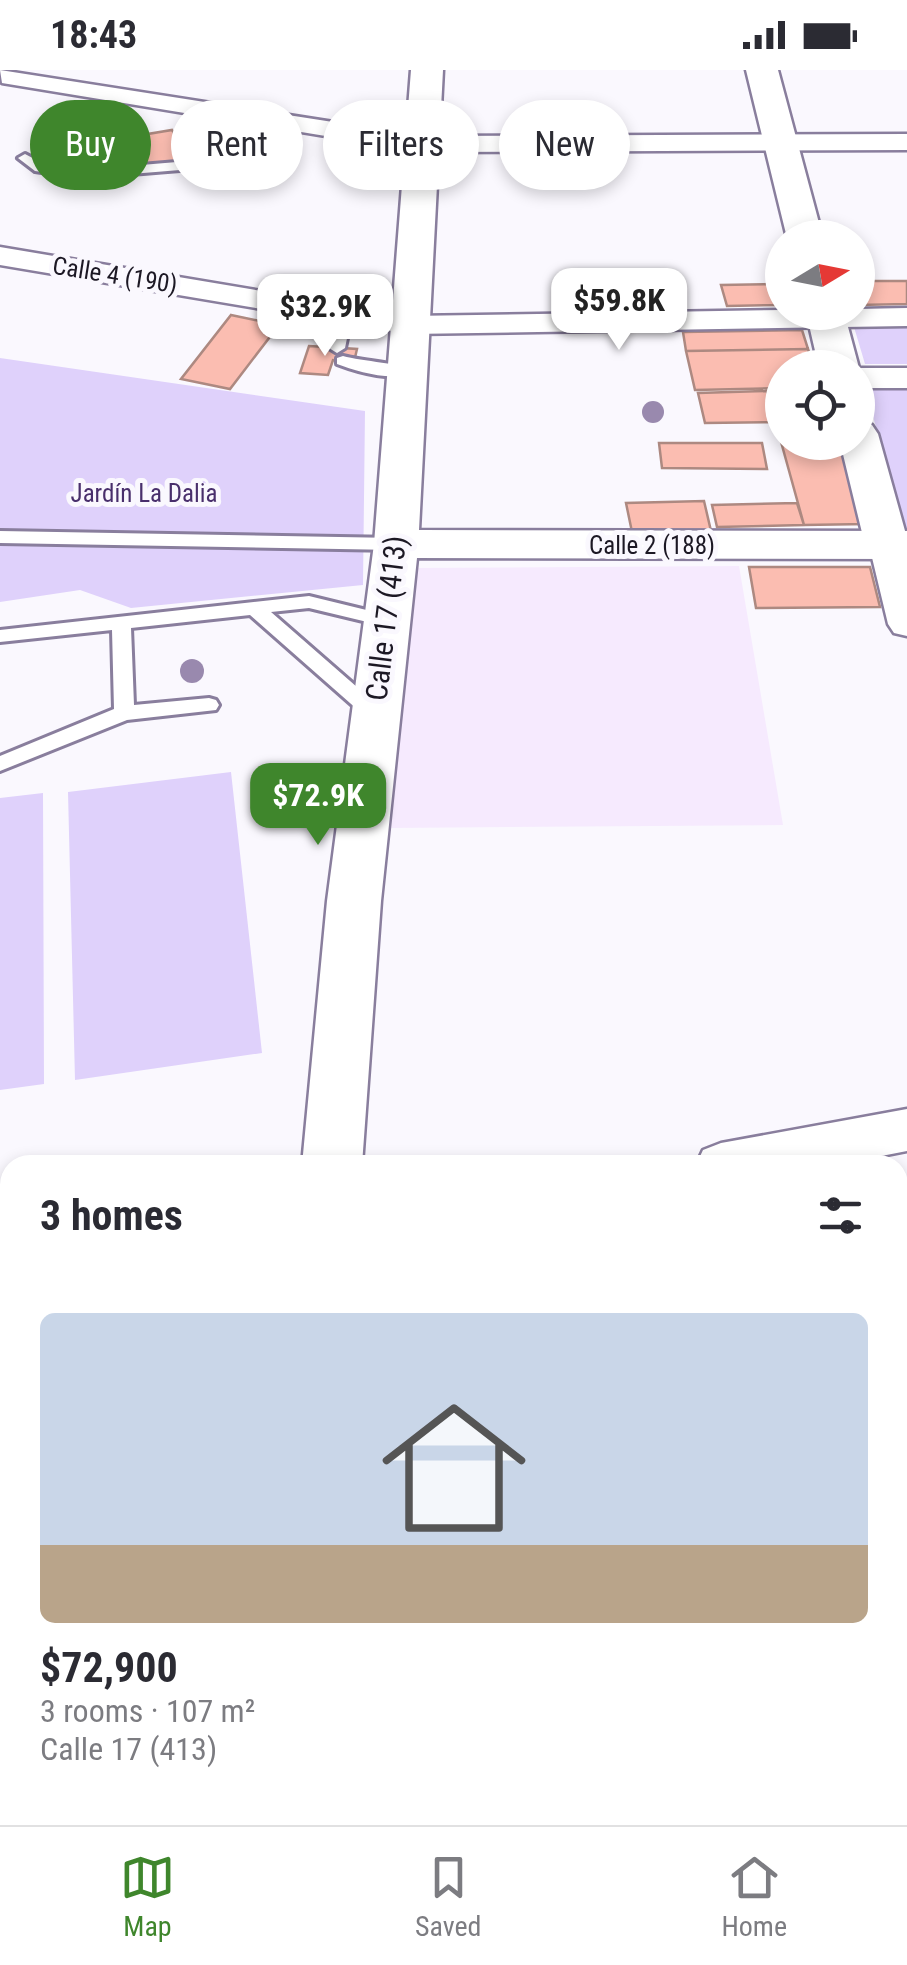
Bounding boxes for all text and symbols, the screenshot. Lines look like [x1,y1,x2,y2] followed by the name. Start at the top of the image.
[50,13,137,57] text: 18:43
[30,100,151,190] chip: Buy
[171,100,303,190] chip: Rent
[323,100,479,190] chip: Filters
[499,100,630,190] chip: New
[765,220,875,330] north arrow
[765,220,875,460] map controls
[50,251,180,299] street label: Calle 4 (190)
[538,268,700,353] pin: $59.8K
[244,274,406,359] pin: $32.9K
[573,281,665,319] text: $59.8K
[279,287,371,325] text: $32.9K
[765,350,875,460] button: locate
[71,479,217,508] park label: Jardín La Dalia
[589,531,715,560] street label: Calle 2 (188)
[359,533,413,703] street label: Calle 17 (413)
[237,763,399,848] pin: $72.9K
[272,776,364,814] text: $72.9K
[813,1188,868,1243] icon: filters
[40,1191,183,1240] text: 3 homes
[364,1378,544,1558] icon: home
[40,1643,178,1692] text: $72,900
[40,1692,255,1730] text: 3 rooms · 107 m²
[40,1730,217,1768] text: Calle 17 (413)
[120,1850,175,1943] tab: Map
[415,1850,481,1943] tab: Saved
[721,1850,787,1943] tab: Home

